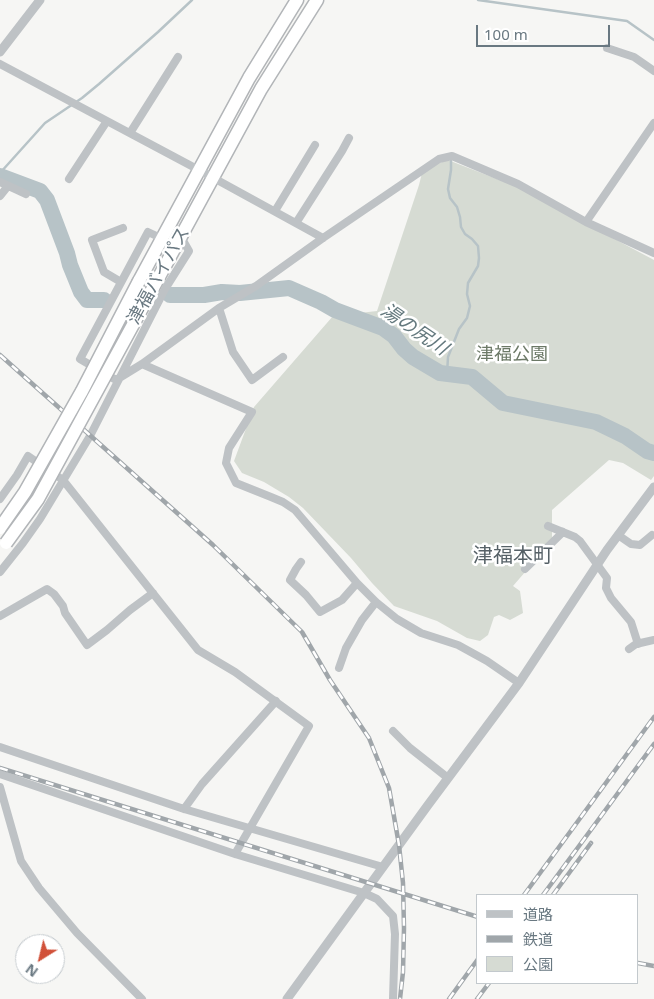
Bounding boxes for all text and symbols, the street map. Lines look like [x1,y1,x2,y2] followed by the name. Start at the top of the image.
[479,15,613,47] scale bar
[484,24,528,44] text: 100 m
[123,224,195,328] street label: 津福バイパス
[376,299,452,361] water label: 湯の尻川
[476,344,548,366] park label: 津福公園
[473,544,553,568] district label: 津福本町
[477,894,639,984] legend
[523,904,553,924] text: 道路
[523,929,553,949] text: 鉄道
[15,934,65,984] north arrow
[523,954,553,974] text: 公園
[21,960,42,982] text: N

